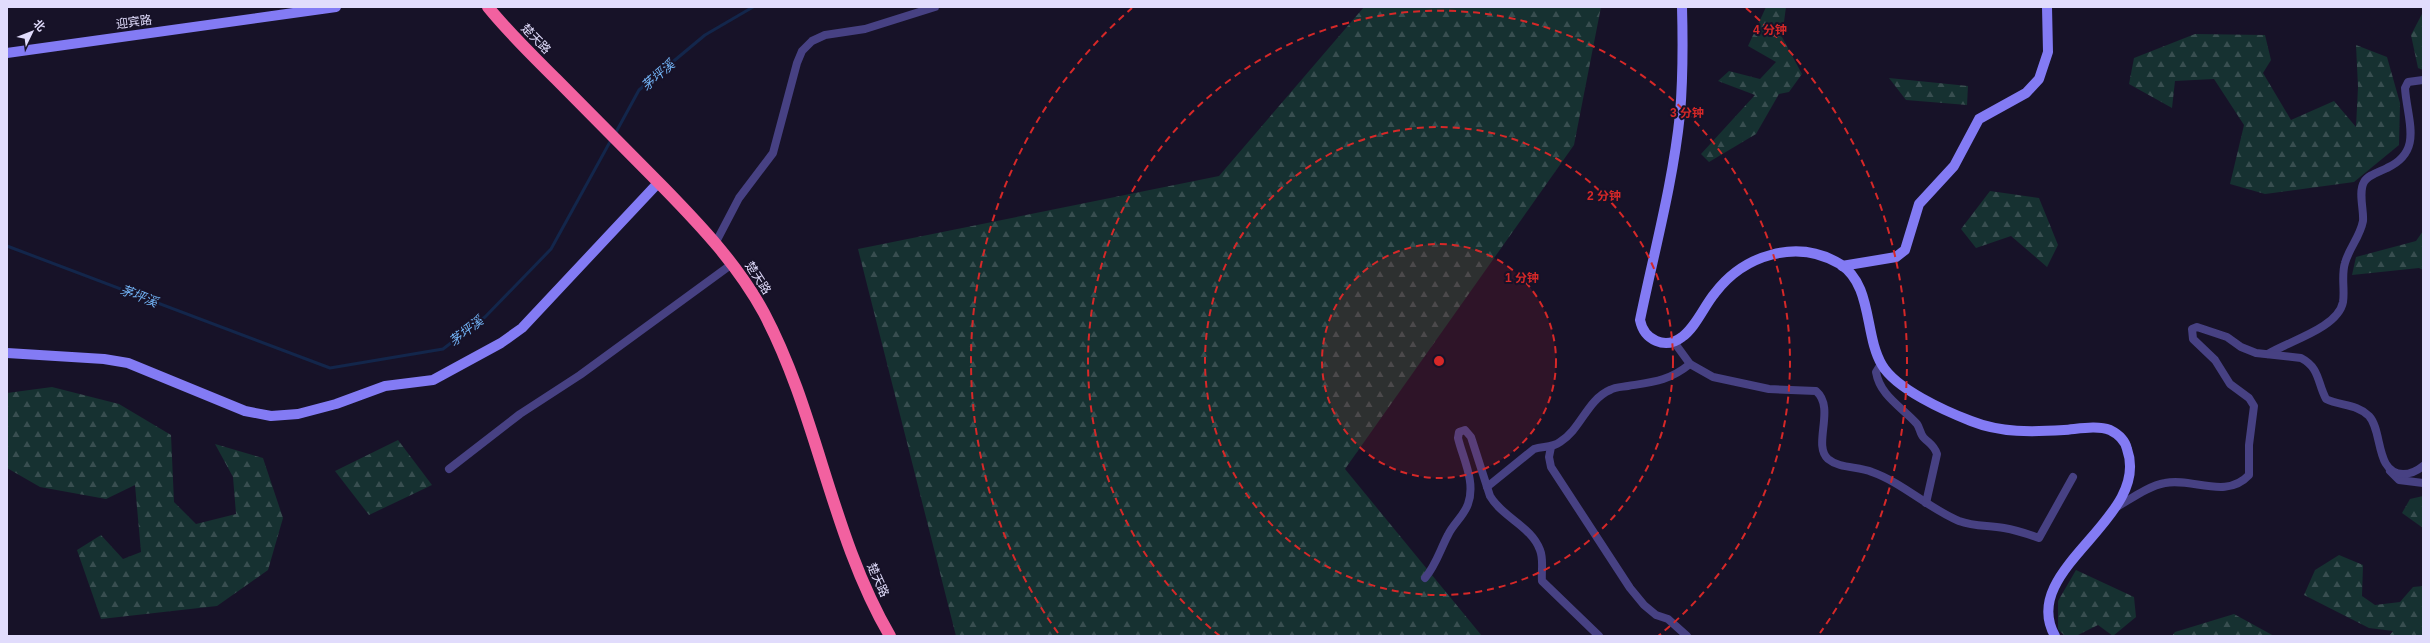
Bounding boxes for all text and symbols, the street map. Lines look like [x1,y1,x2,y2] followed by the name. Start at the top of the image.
[12,12,52,52] north arrow
[115,13,153,31] street label: 迎宾路
[31,17,47,33] text: 北
[518,21,554,57] street label: 楚天路
[1753,23,1787,37] text: 4 分钟
[638,55,679,93] water label: 茅坪溪
[1670,106,1704,120] text: 3 分钟
[1587,189,1621,203] text: 2 分钟
[742,259,774,297] street label: 楚天路
[1505,271,1539,285] text: 1 分钟
[118,282,162,311] water label: 茅坪溪
[446,312,488,349] water label: 茅坪溪
[1432,354,1446,368] centre of rings
[864,561,892,599] street label: 楚天路

